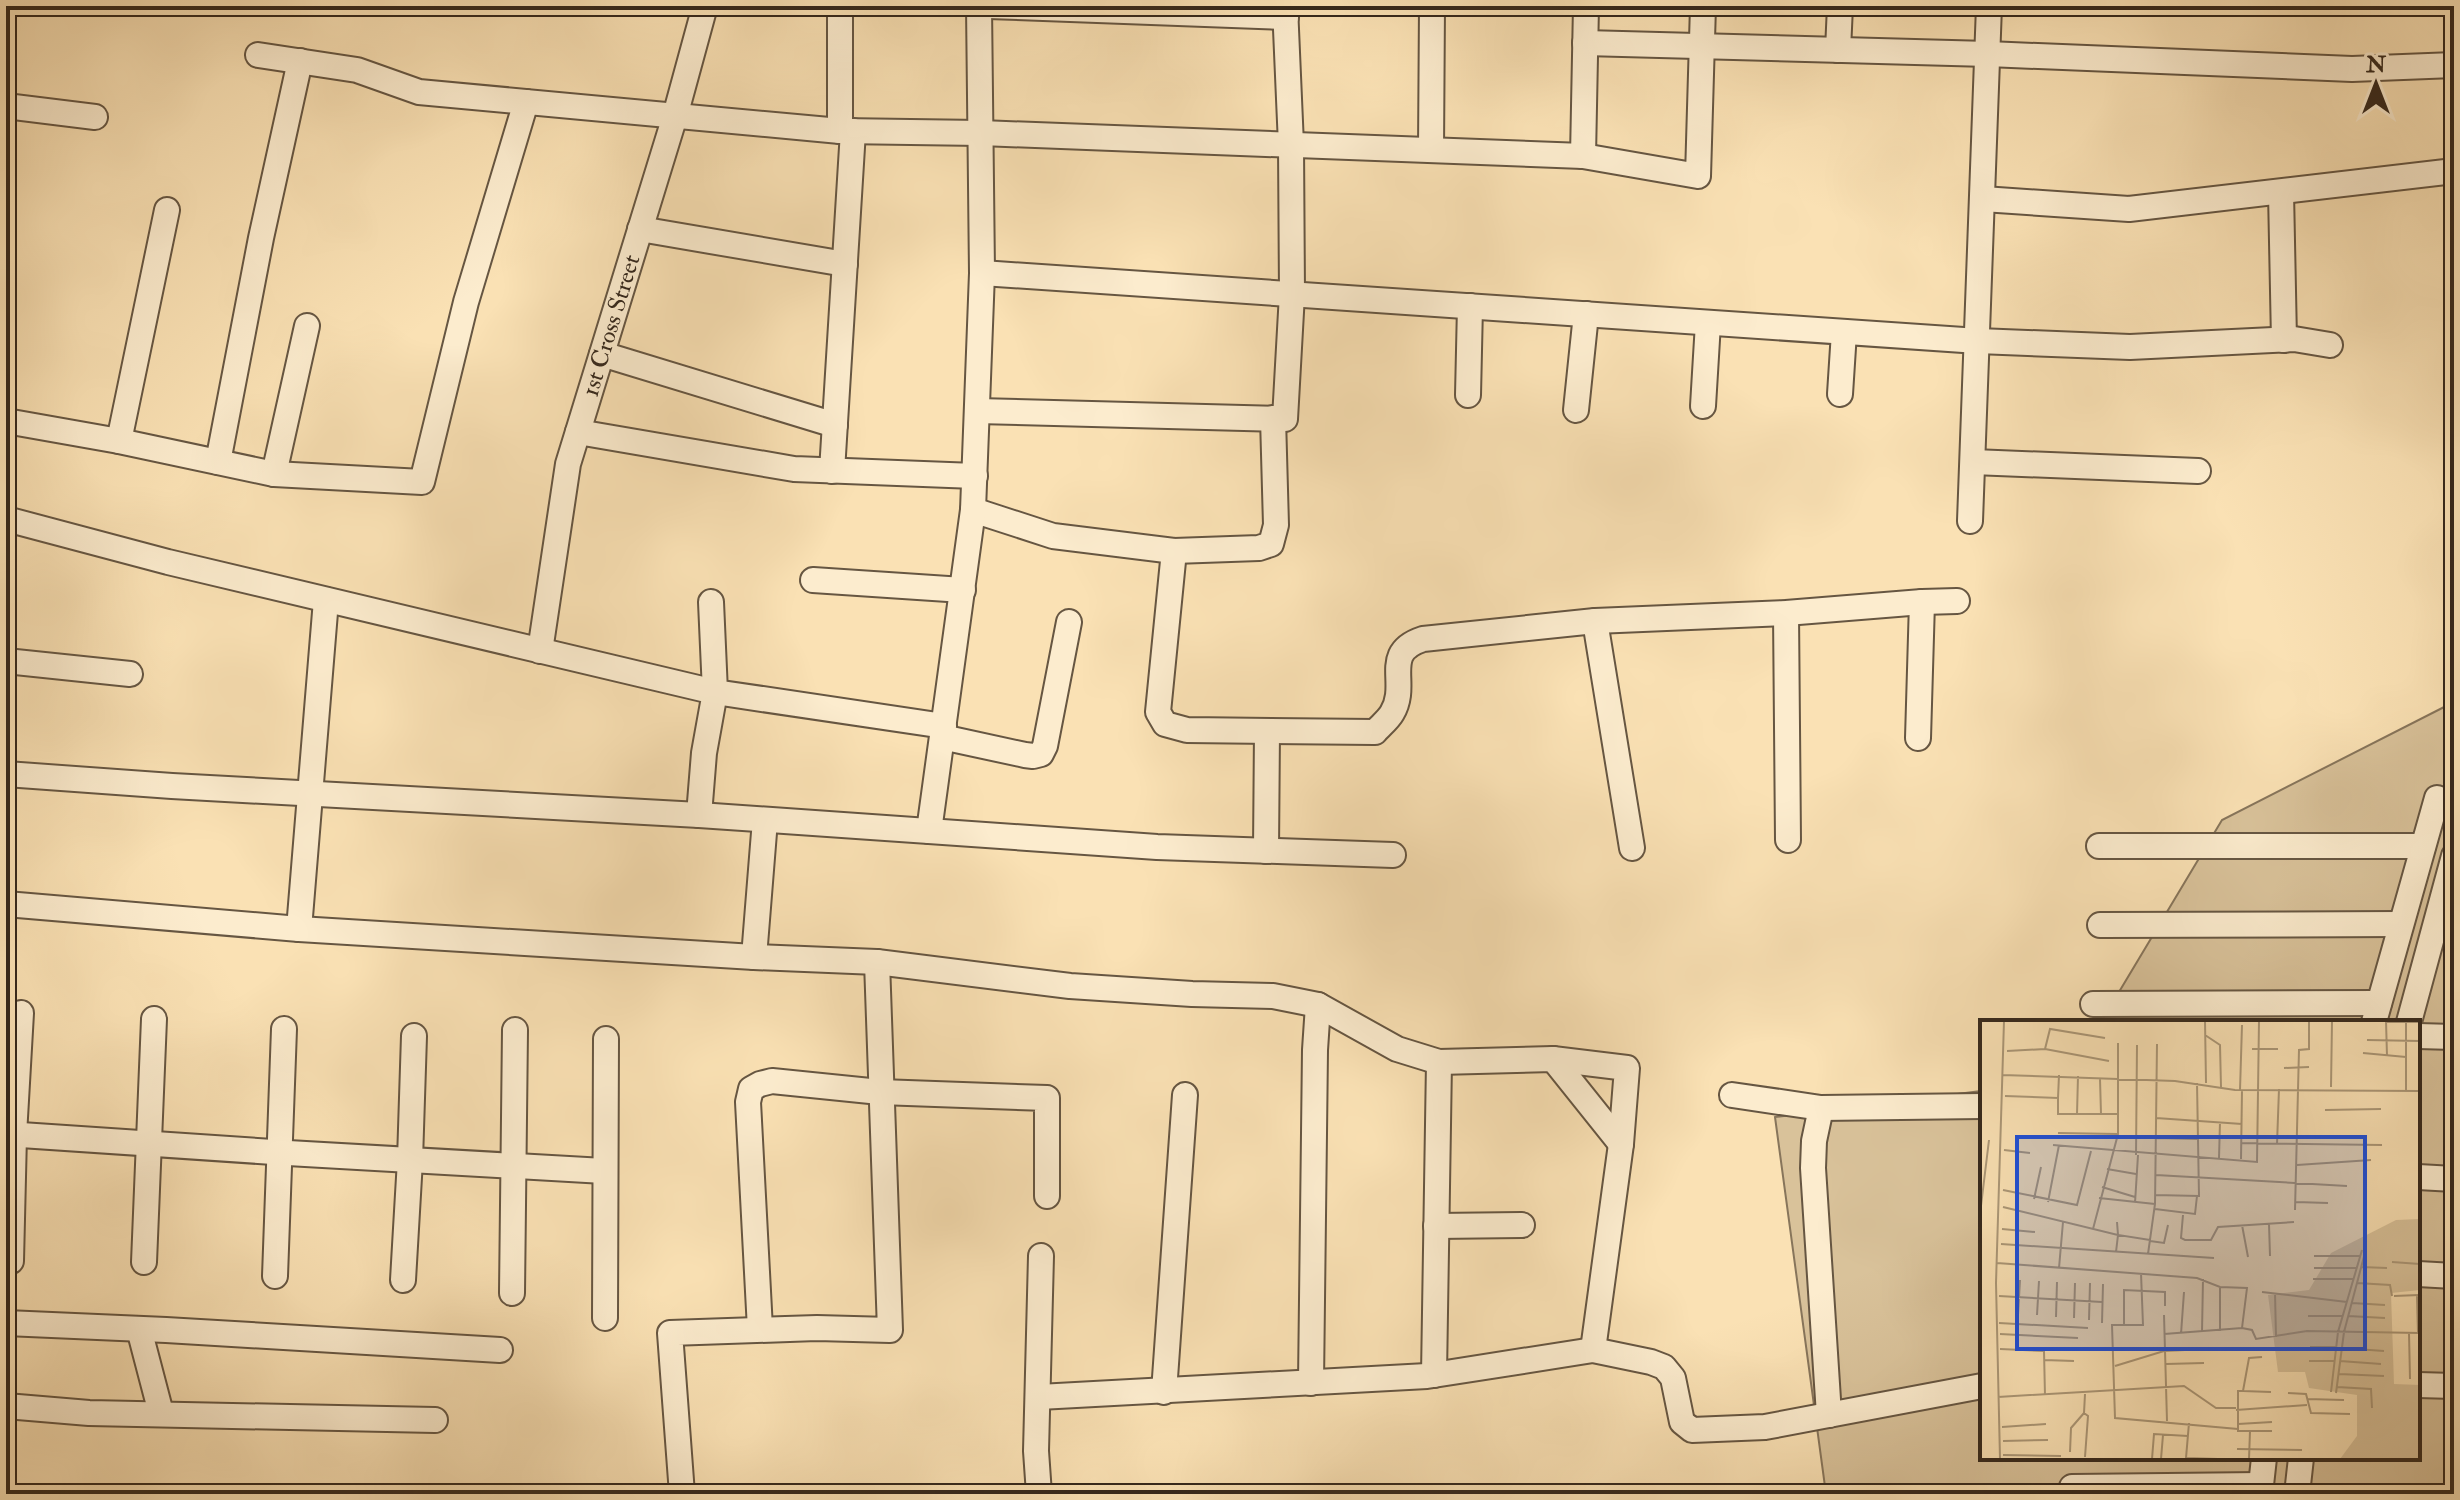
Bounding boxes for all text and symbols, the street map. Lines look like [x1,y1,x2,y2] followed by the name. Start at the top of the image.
[2336,44,2416,124] north arrow
[2365,51,2386,79] text: N
[575,251,648,400] street label: 1st Cross Street
[1980,1020,2420,1460] inset map

